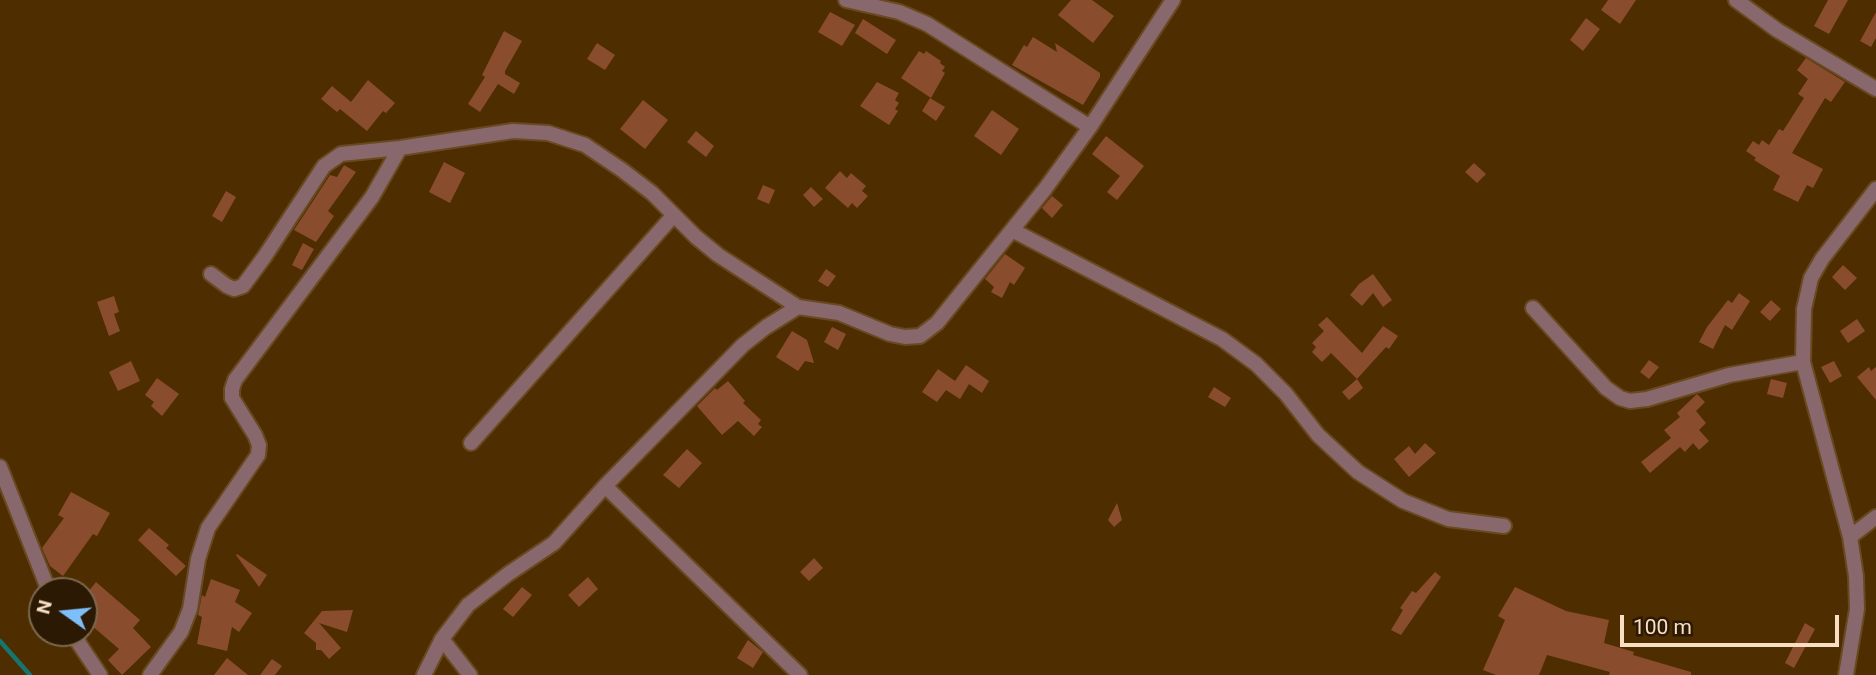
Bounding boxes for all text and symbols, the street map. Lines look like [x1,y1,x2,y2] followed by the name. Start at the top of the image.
[28,577,98,647] north arrow
[31,598,57,616] text: N
[1624,602,1843,646] scale bar
[1633,615,1692,639] text: 100 m

